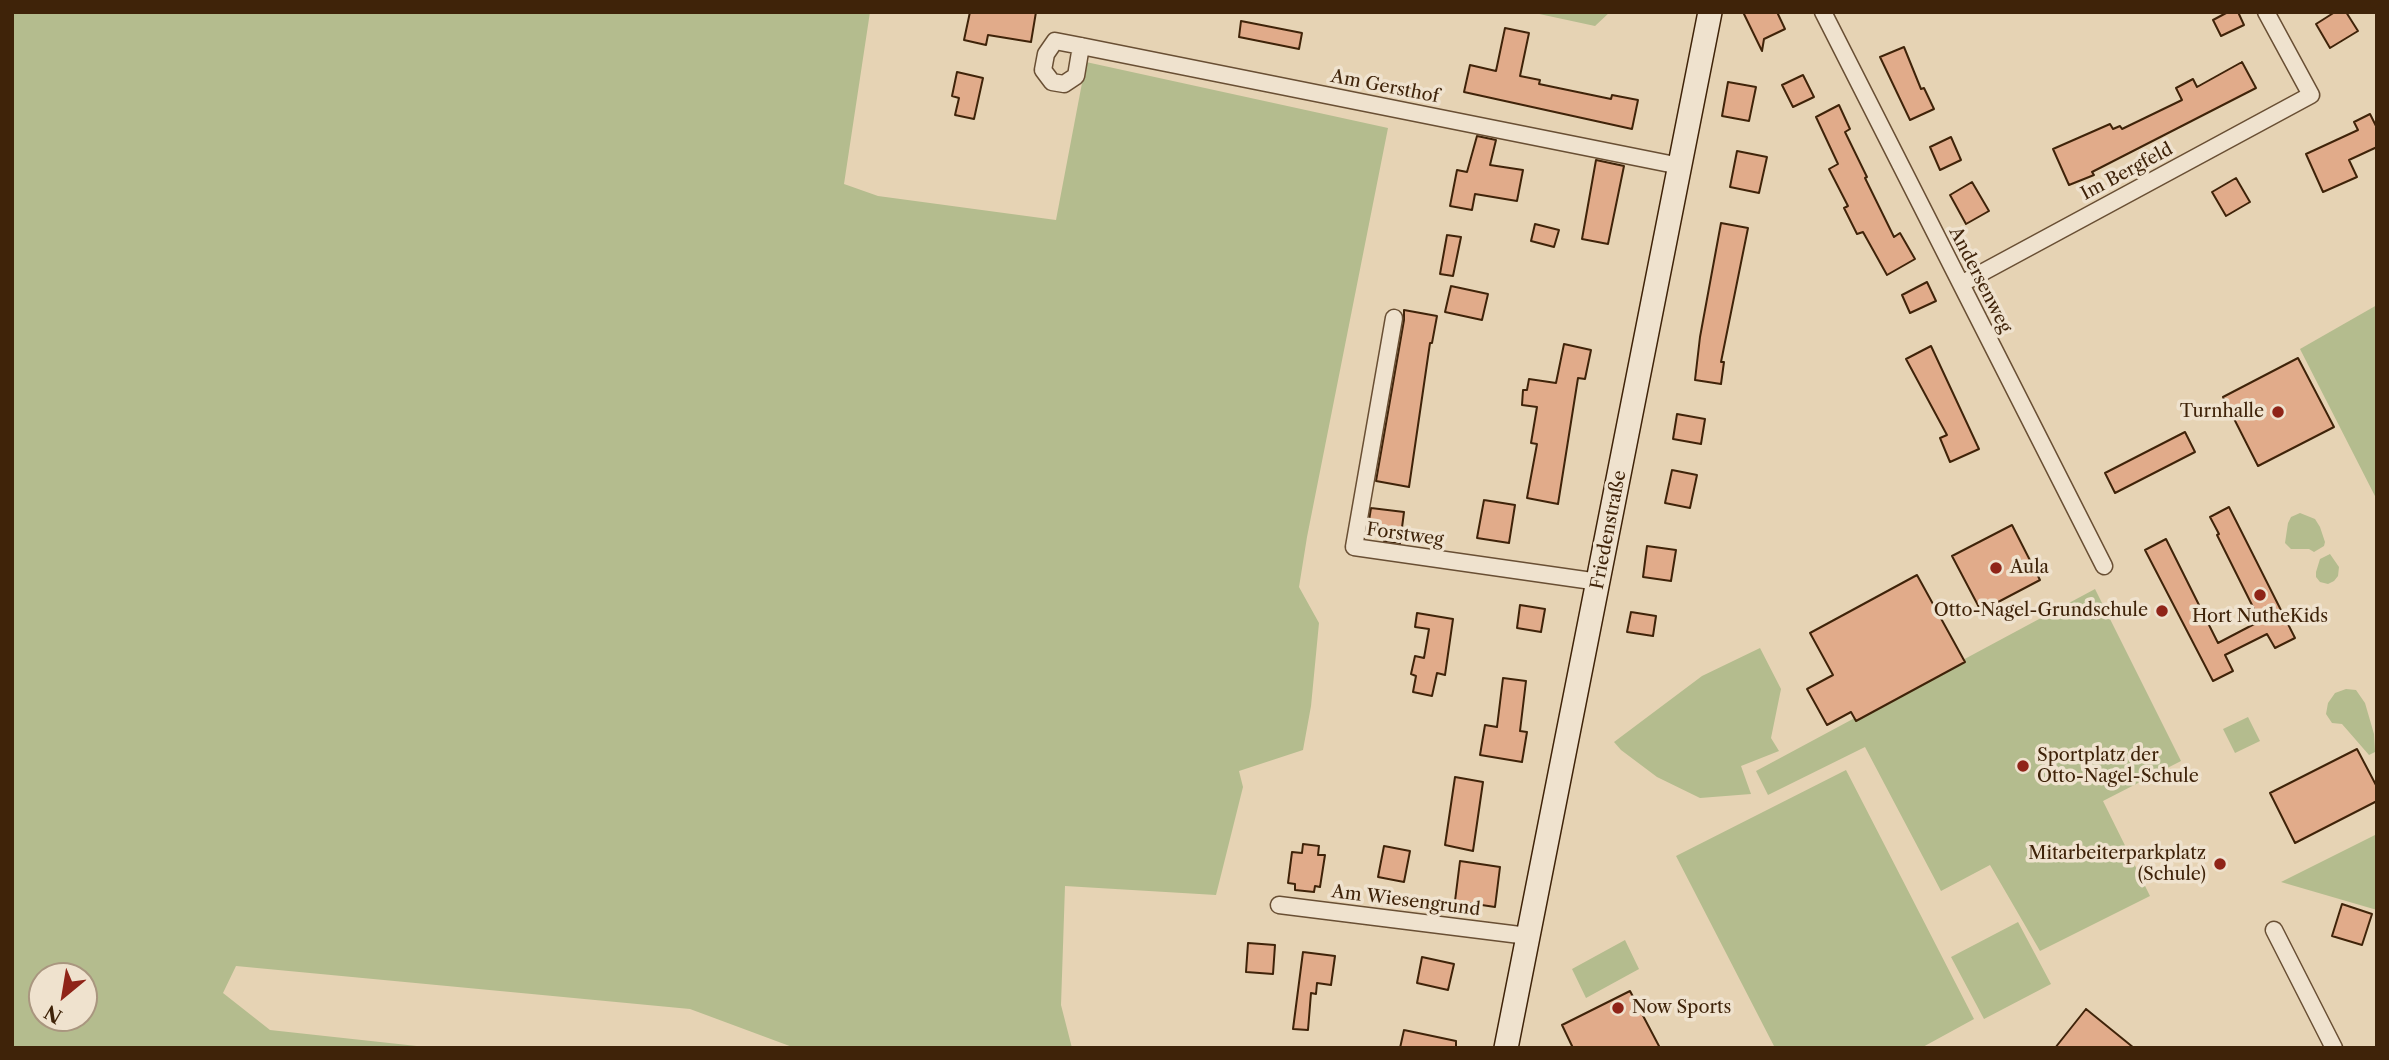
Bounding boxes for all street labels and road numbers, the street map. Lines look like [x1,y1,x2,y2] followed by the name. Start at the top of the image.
[1329,66,1441,108] street label: Am Gersthof
[2078,139,2176,205] street label: Im Bergfeld
[1944,223,2016,337] street label: Andersenweg
[1587,469,1631,591] street label: Friedenstraße
[1365,519,1445,551] street label: Forstweg
[1330,881,1482,921] street label: Am Wiesengrund

